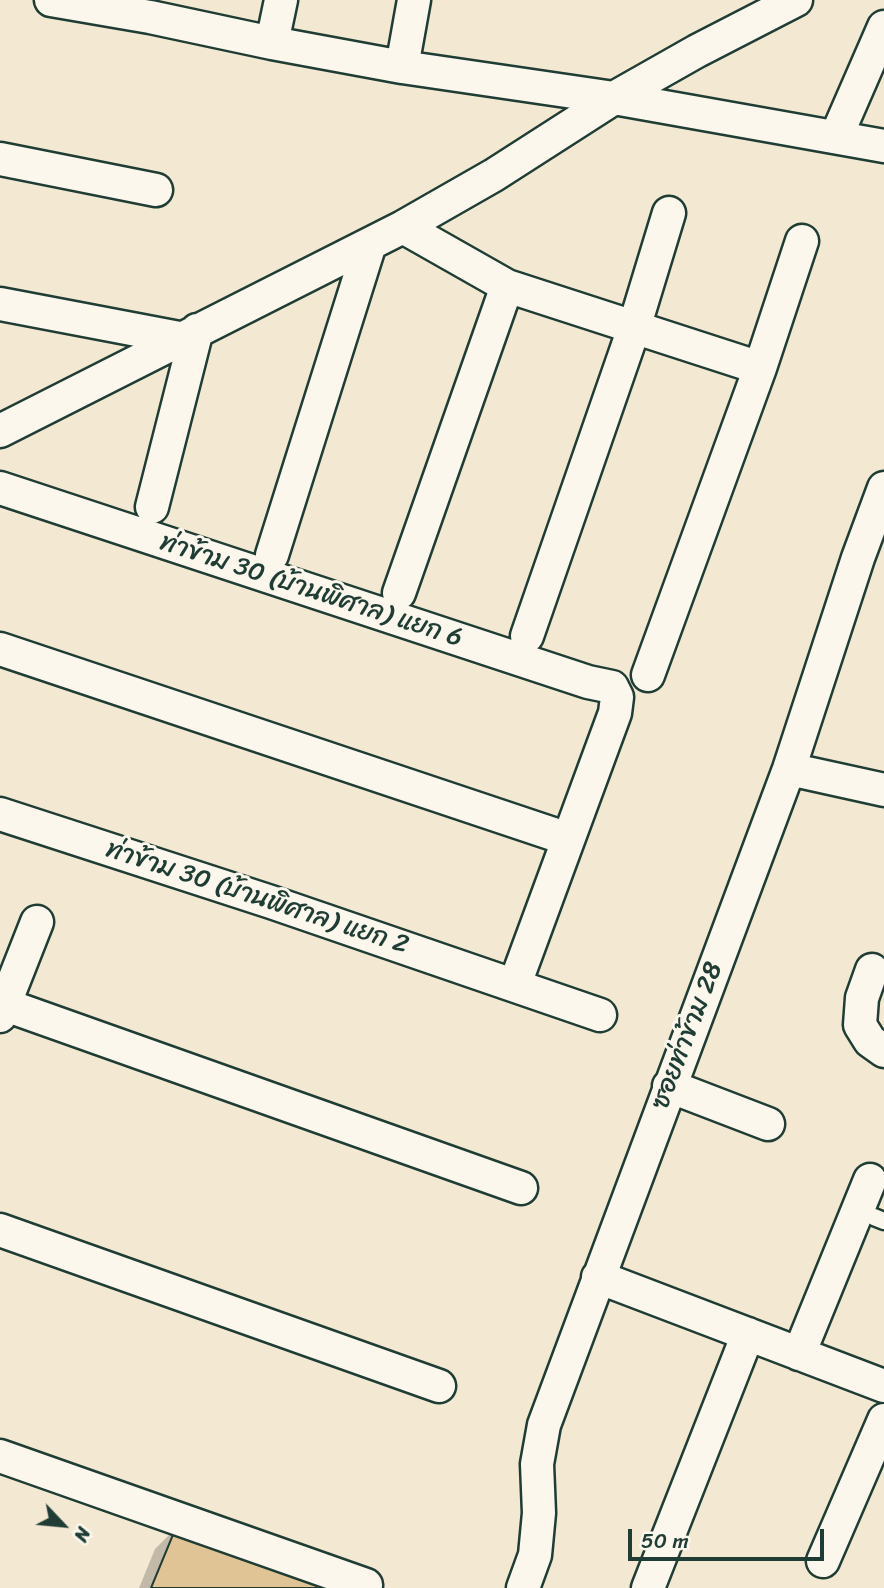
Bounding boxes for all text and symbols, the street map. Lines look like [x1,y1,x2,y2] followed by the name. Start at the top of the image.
[156,527,466,655] street label: ท่าข้าม 30 (บ้านพิศาล) แยก 6
[102,834,412,962] street label: ท่าข้าม 30 (บ้านพิศาล) แยก 2
[646,958,730,1114] street label: ซอยท่าข้าม 28
[28,1490,98,1560] north arrow
[632,1514,828,1558] scale bar
[65,1521,100,1548] text: N
[641,1522,689,1560] text: 50 m

